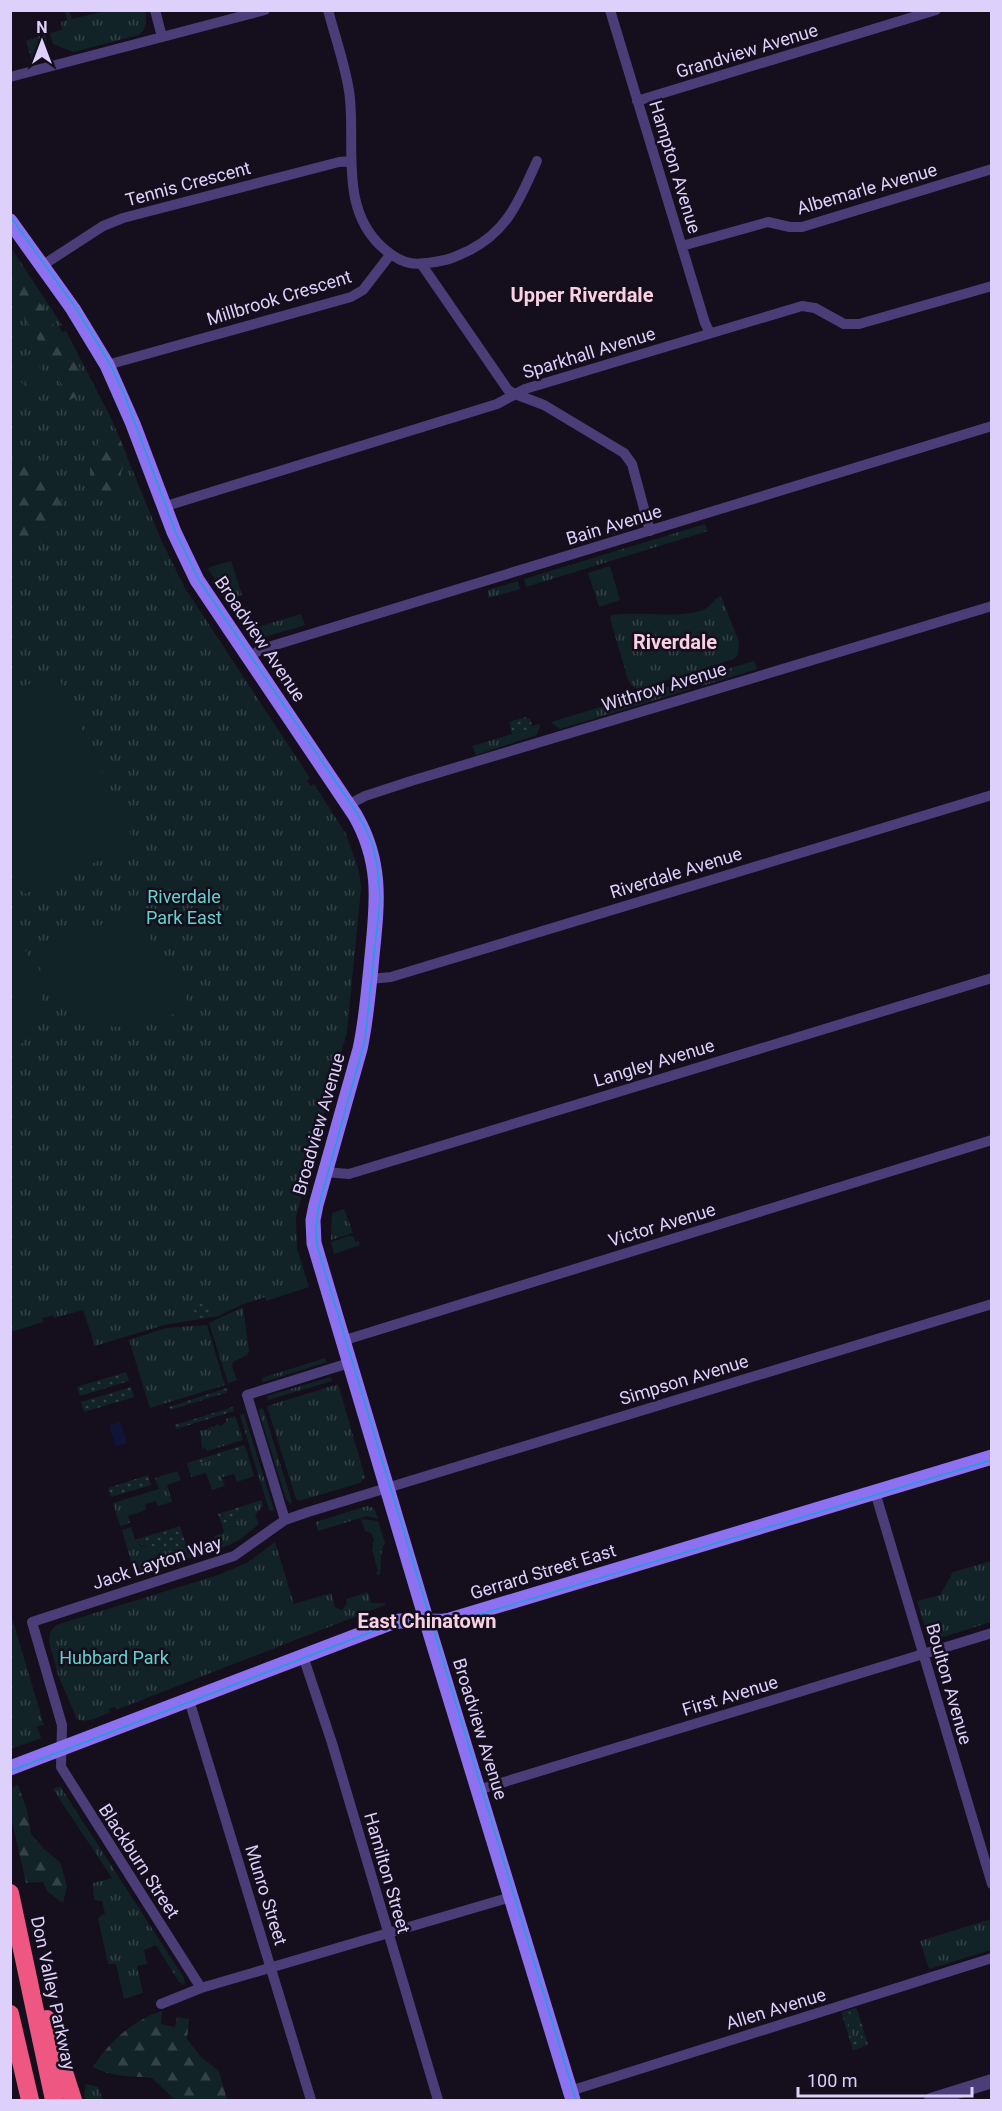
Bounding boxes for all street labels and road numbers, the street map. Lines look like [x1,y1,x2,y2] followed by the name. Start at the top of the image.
[673,19,820,82] street label: Grandview Avenue
[645,98,706,236] street label: Hampton Avenue
[123,157,253,210] street label: Tennis Crescent
[794,158,939,219] street label: Albemarle Avenue
[204,265,354,330] street label: Millbrook Crescent
[520,322,658,383] street label: Sparkhall Avenue
[564,500,664,549] street label: Bain Avenue
[211,572,310,705] street label: Broadview Avenue
[599,658,729,715] street label: Withrow Avenue
[607,842,744,903] street label: Riverdale Avenue
[591,1034,717,1091] street label: Langley Avenue
[288,1050,349,1197] street label: Broadview Avenue
[606,1198,718,1251] street label: Victor Avenue
[617,1350,751,1409] street label: Simpson Avenue
[89,1532,225,1593] street label: Jack Layton Way
[468,1539,618,1604] street label: Gerrard Street East
[922,1621,977,1747] street label: Boulton Avenue
[449,1656,512,1802] street label: Broadview Avenue
[679,1671,780,1720] street label: First Avenue
[95,1800,184,1922] street label: Blackburn Street
[360,1810,415,1936] street label: Hamilton Street
[241,1842,292,1948] street label: Munro Street
[27,1914,80,2072] street label: Don Valley Parkway
[723,1983,828,2034] street label: Allen Avenue

